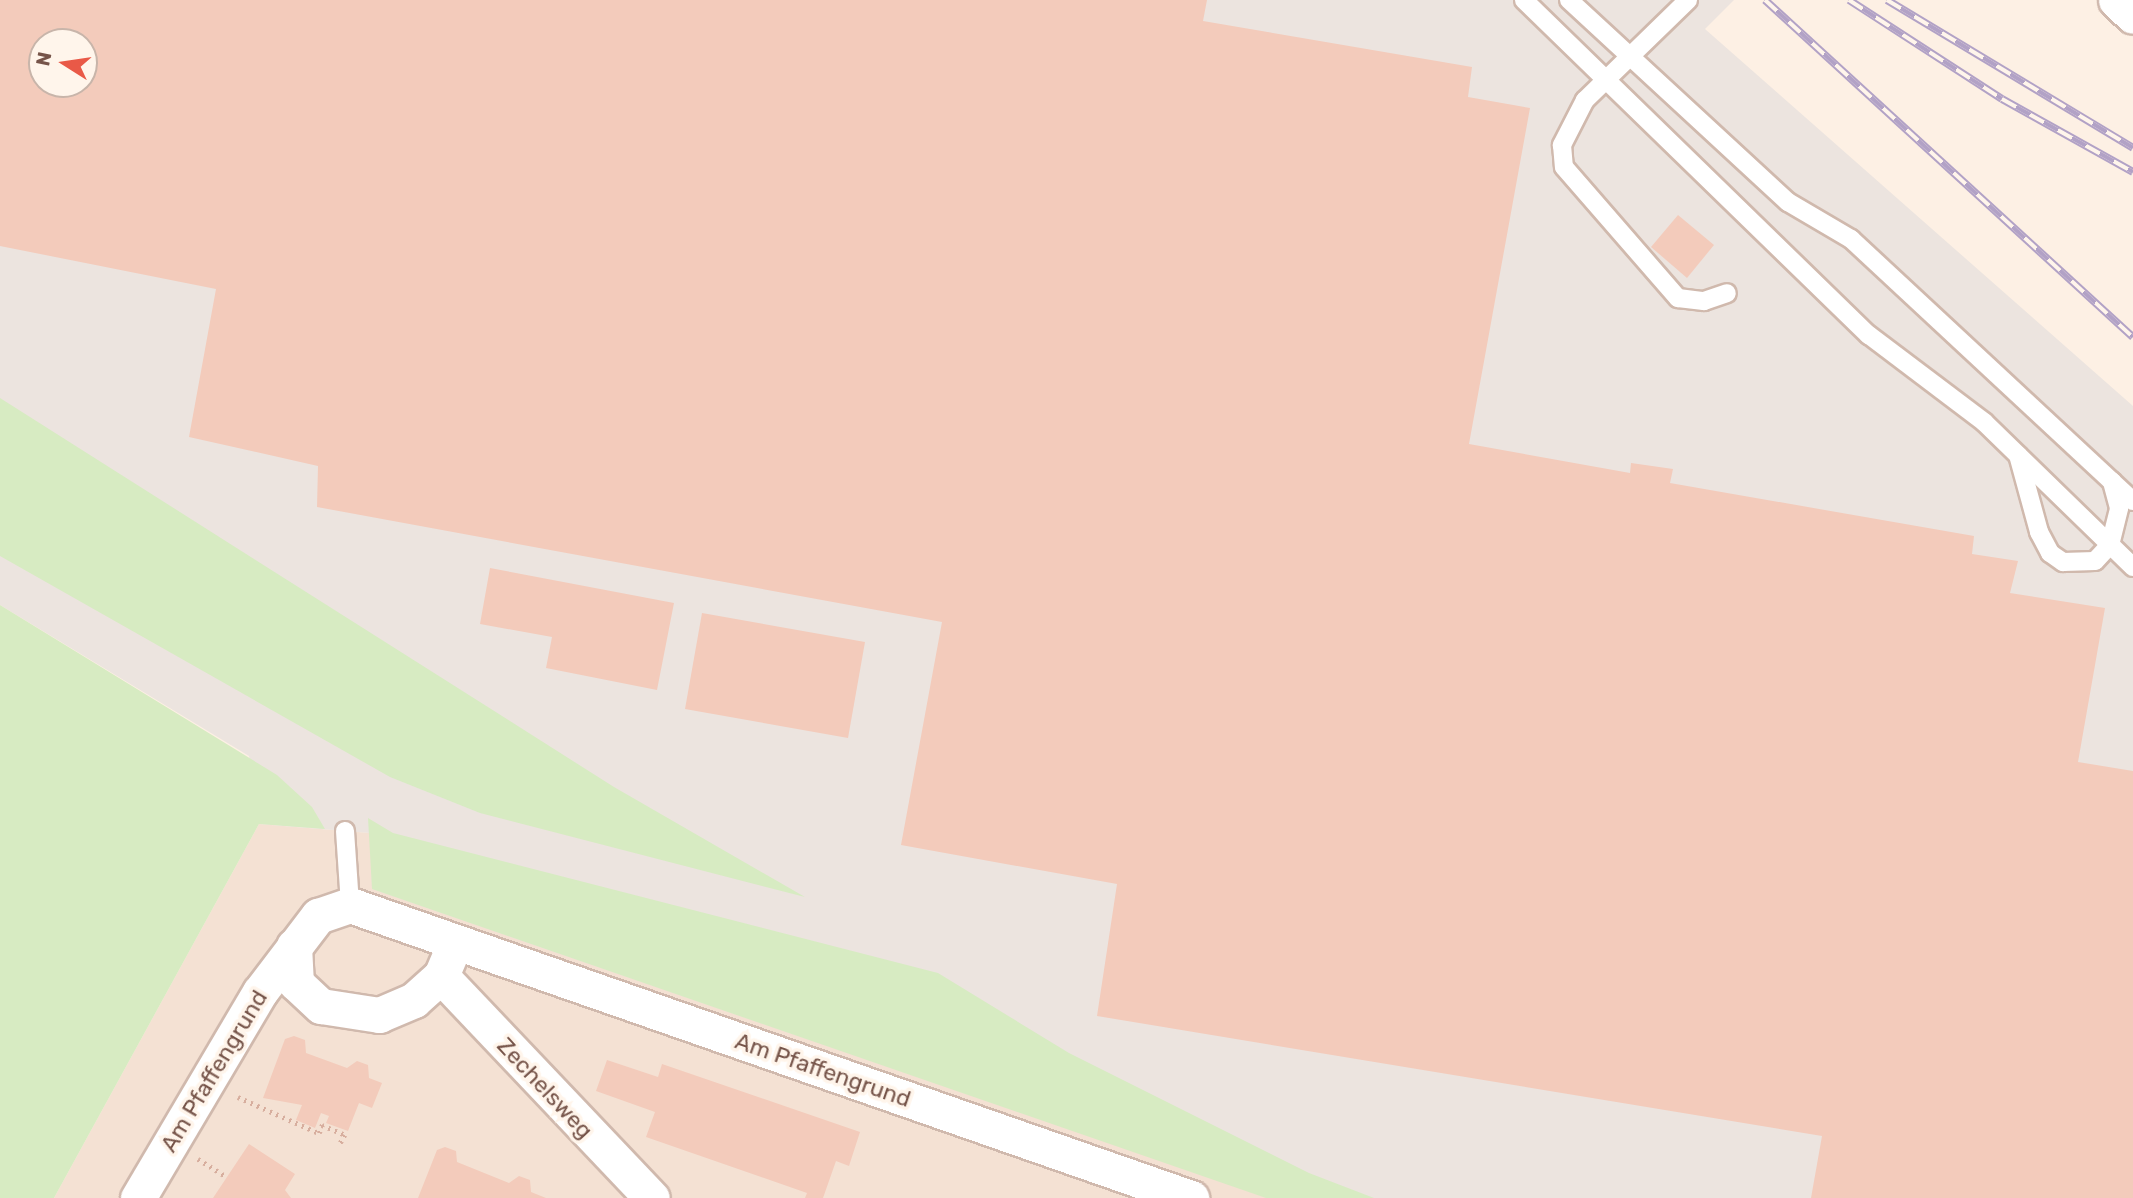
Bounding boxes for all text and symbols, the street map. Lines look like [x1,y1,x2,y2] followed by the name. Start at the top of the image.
[28,28,98,98] north arrow
[31,50,57,68] text: N
[155,985,273,1157] street label: Am Pfaffengrund
[732,1027,914,1113] street label: Am Pfaffengrund
[491,1032,599,1144] street label: Zechelsweg

